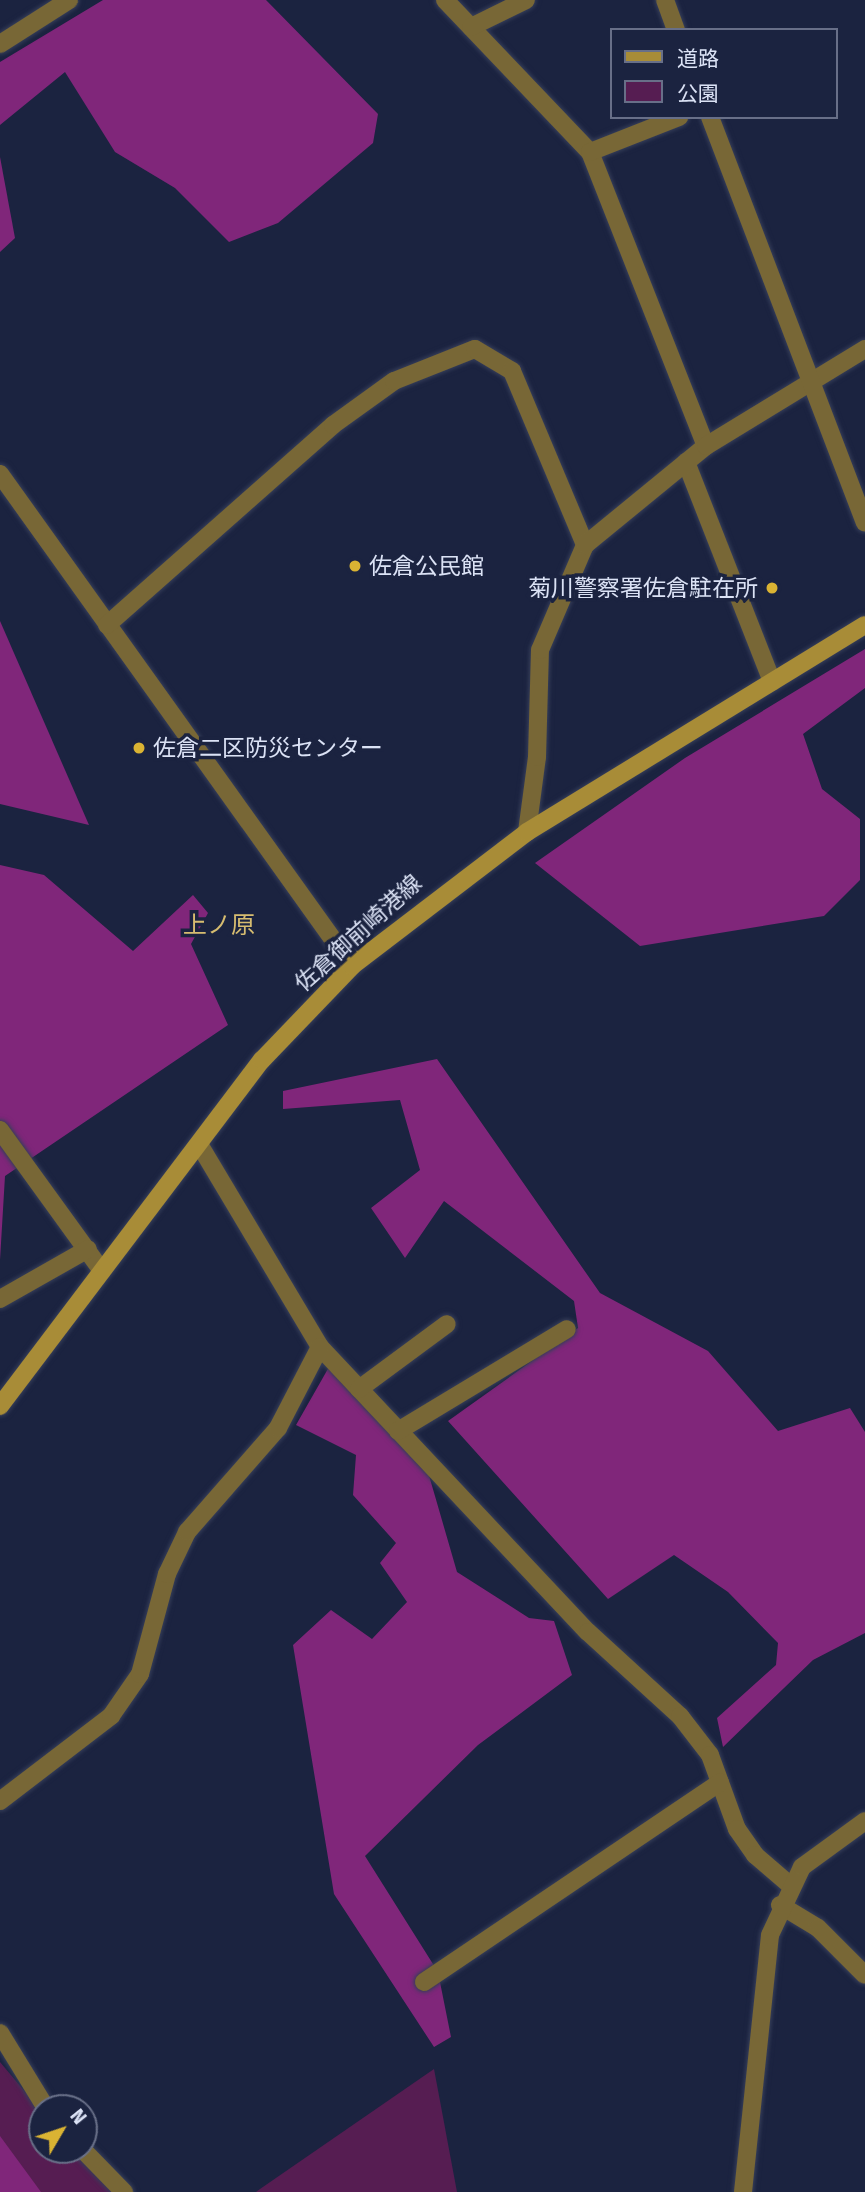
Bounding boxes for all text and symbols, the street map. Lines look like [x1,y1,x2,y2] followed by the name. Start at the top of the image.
[610,28,837,119] legend
[677,46,719,72] text: 道路
[677,81,719,107] text: 公園
[369,552,484,580] place label: 佐倉公民館
[347,558,363,574] marker: 佐倉公民館
[528,574,758,602] place label: 菊川警察署佐倉駐在所
[764,580,780,596] marker: 菊川警察署佐倉駐在所
[153,734,383,762] place label: 佐倉二区防災センター
[131,740,147,756] marker: 佐倉二区防災センター
[289,869,427,997] street label: 佐倉御前崎港線
[183,912,255,940] district label: 上ノ原
[28,2094,98,2164] north arrow
[65,2105,91,2129] text: N

